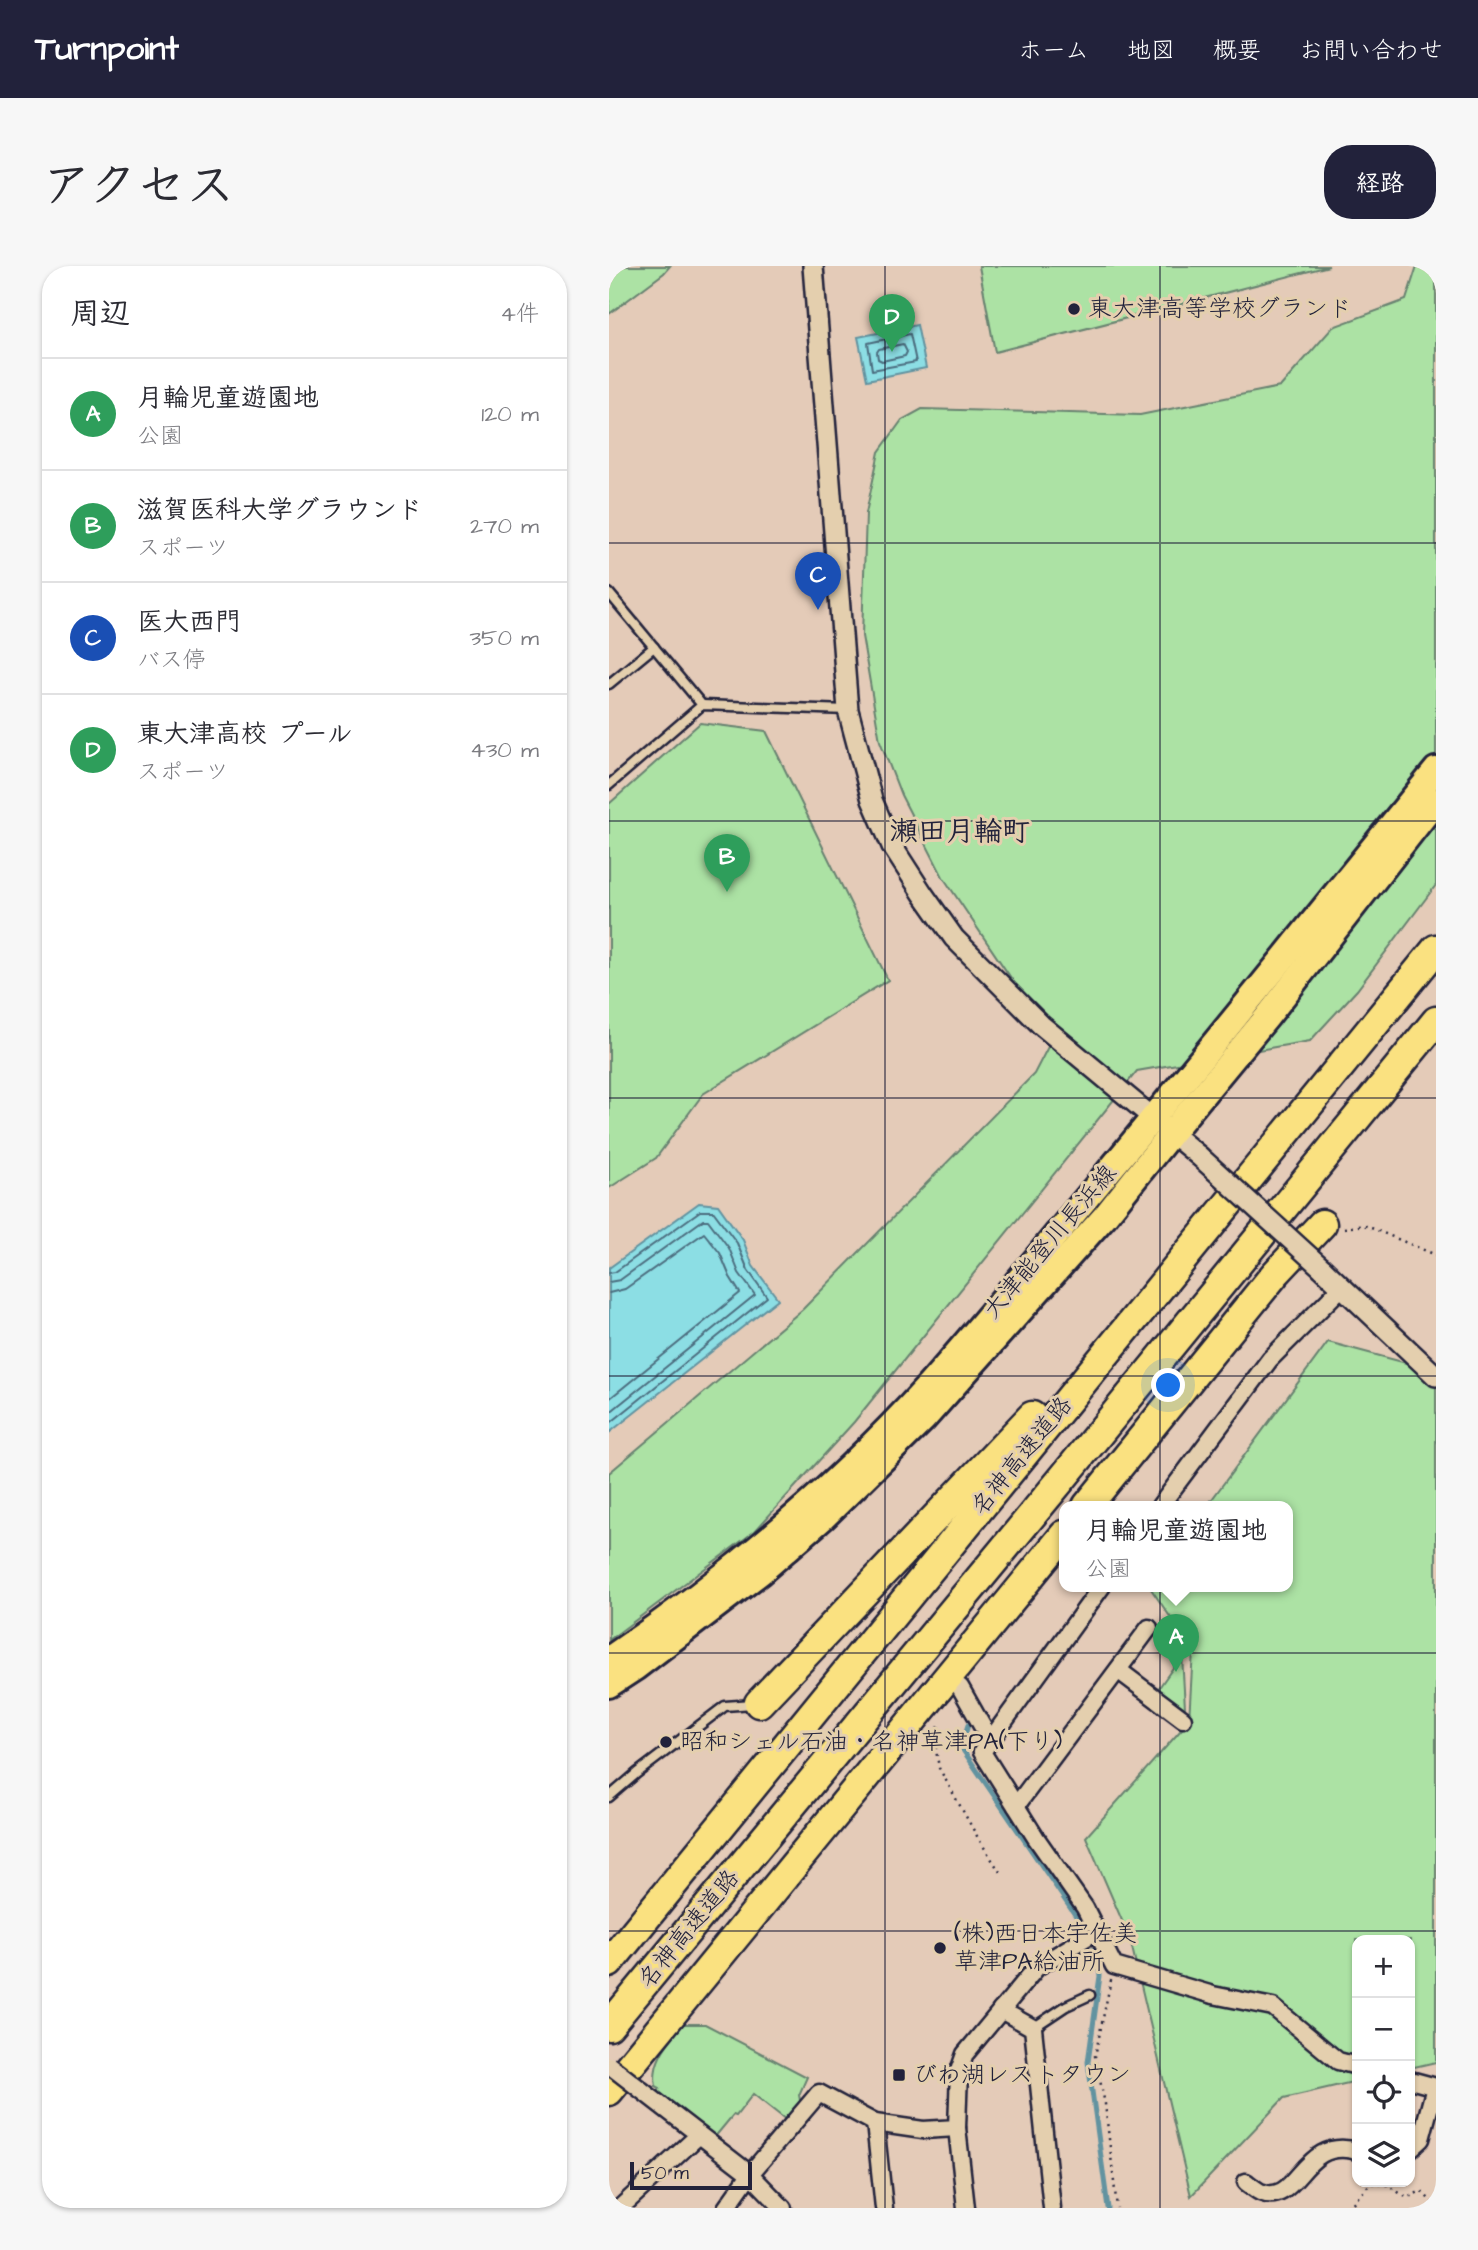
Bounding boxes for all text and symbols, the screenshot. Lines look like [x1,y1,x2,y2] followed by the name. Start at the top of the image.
[35,26,179,72] text: Turnpoint
[1018,34,1089,68] text: ホーム
[1127,34,1175,68] text: 地図
[1213,34,1261,68] text: 概要
[1299,34,1443,68] text: お問い合わせ
[1324,145,1436,219] button: 経路
[42,153,235,221] text: アクセス
[1088,292,1352,326] place label: 東大津高等学校グランド
[70,293,130,335] text: 周辺
[869,294,915,352] pin: D
[500,298,539,330] text: 4件
[1066,301,1082,317] marker: 東大津高等学校グランド
[137,380,319,416] text: 月輪児童遊園地
[86,398,100,430] text: A
[481,398,539,430] text: 120 m
[137,420,183,452] text: 公園
[137,492,423,528] text: 滋賀医科大学グラウンド
[85,510,101,542] text: B
[470,510,539,542] text: 270 m
[137,532,229,564] text: スポーツ
[795,552,841,610] pin: C
[137,604,241,640] text: 医大西門
[85,622,101,654] text: C
[469,622,539,654] text: 350 m
[137,644,206,676] text: バス停
[137,716,353,752] text: 東大津高校 プール
[86,734,100,766] text: D
[470,734,539,766] text: 430 m
[137,756,229,788] text: スポーツ
[890,812,1030,851] district label: 瀬田月輪町
[704,834,750,892] pin: B
[975,1158,1125,1326] street label: 大津能登川長浜線
[1151,1368,1185,1402] your location
[963,1389,1081,1523] street label: 名神高速道路
[1059,1501,1293,1592] popup
[1085,1513,1267,1549] text: 月輪児童遊園地
[1085,1553,1131,1585] text: 公園
[1153,1614,1199,1672] pin: A
[680,1725,1062,1759] place label: 昭和シェル石油・名神草津PA(下り)
[658,1734,674,1750] marker: 昭和シェル石油・名神草津PA(下り)
[630,1862,748,1996] street label: 名神高速道路
[954,1917,1138,1979] place label: (株)西日本宇佐美 草津PA給油所
[1352,1935,1415,2187] map controls
[1352,1935,1415,1998] button: +
[932,1940,948,1956] marker: (株)西日本宇佐美 草津PA給油所
[1352,1998,1415,2061] button: −
[913,2058,1131,2092] place label: びわ湖レストタウン
[1352,2061,1415,2124] button: locate
[891,2067,907,2083] marker: びわ湖レストタウン
[1352,2124,1415,2187] button: layers
[630,2159,753,2191] scale bar
[641,2160,689,2187] text: 50 m

